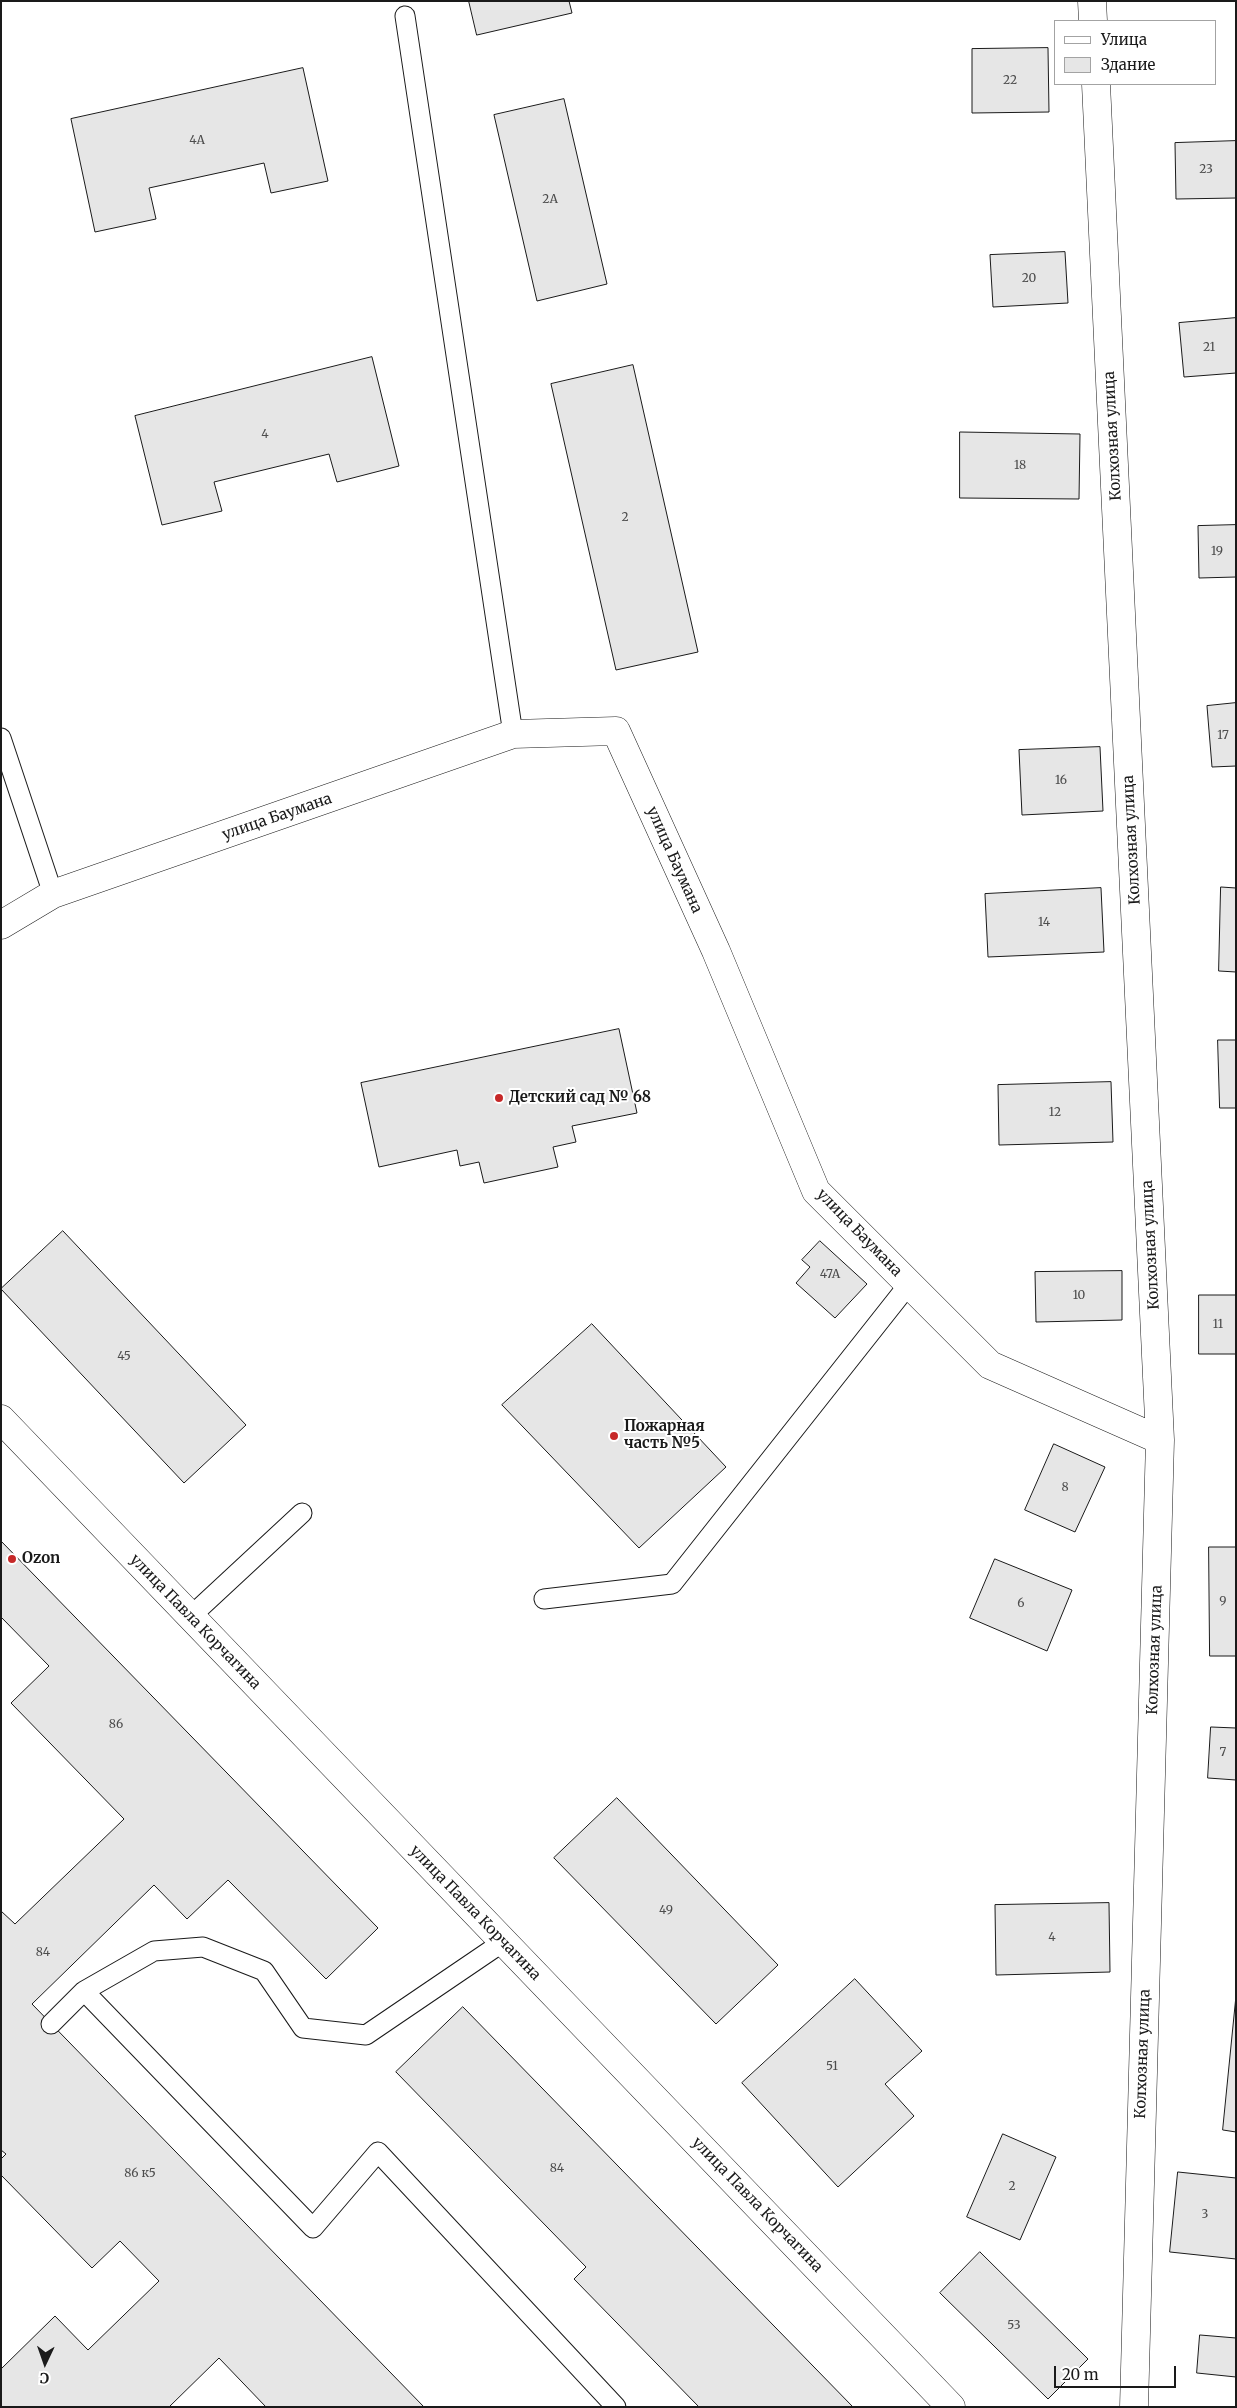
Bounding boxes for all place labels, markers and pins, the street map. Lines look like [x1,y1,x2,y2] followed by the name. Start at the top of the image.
[509,1089,651,1107] place label: Детский сад № 68
[493,1092,505,1104] marker: Детский сад № 68
[624,1418,705,1453] place label: Пожарная часть №5
[608,1430,620,1442] marker: Пожарная часть №5
[22,1550,60,1568] place label: Ozon
[6,1553,18,1565] marker: Ozon

